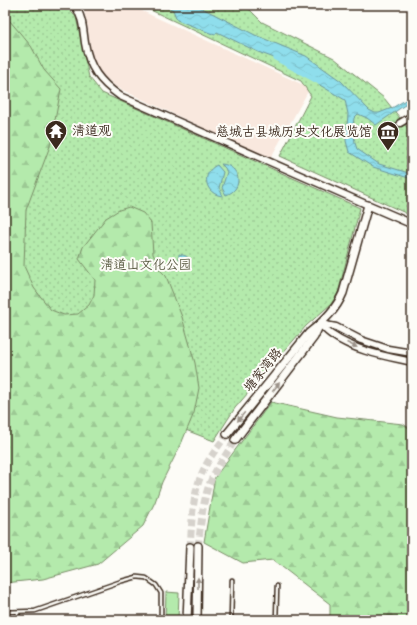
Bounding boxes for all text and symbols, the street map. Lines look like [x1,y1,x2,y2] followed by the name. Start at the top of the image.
[43,118,69,151] temple icon: 清道观
[375,119,401,152] museum icon: 慈城古县城历史文化展览馆
[72,123,111,139] place label: 清道观
[216,124,372,140] place label: 慈城古县城历史文化展览馆
[100,257,192,273] park label: 清道山文化公园
[347,342,358,348] one-way arrow
[240,345,286,395] street label: 塘家湾路
[272,381,280,392] one-way arrow
[236,412,245,423] one-way arrow
[195,576,201,589] one-way arrow

